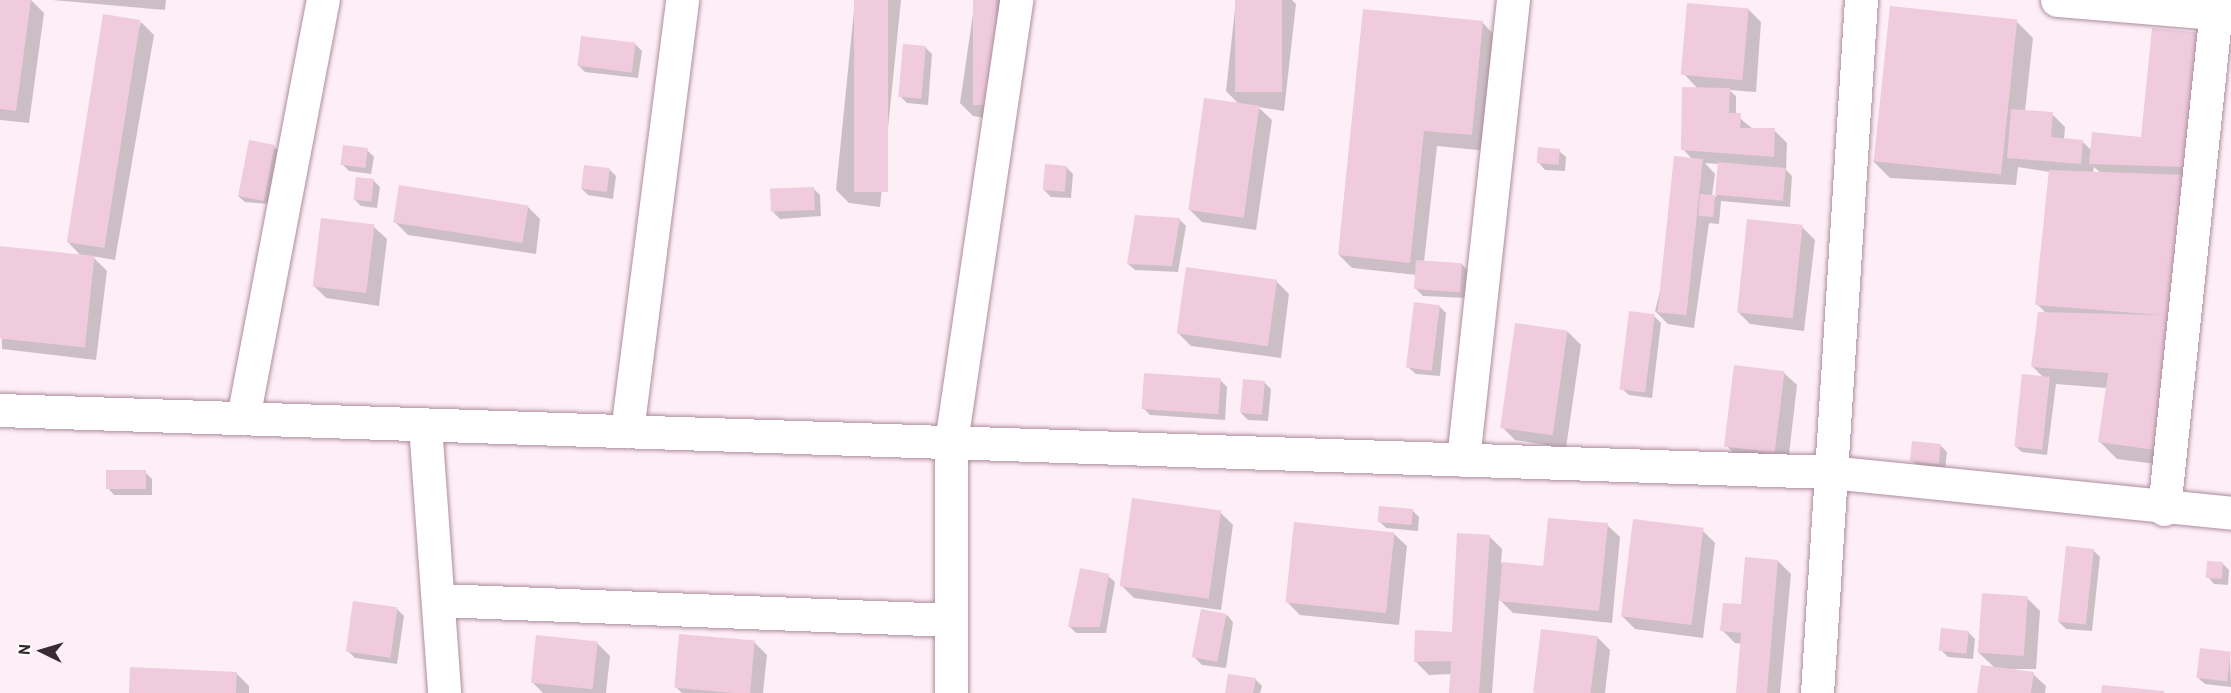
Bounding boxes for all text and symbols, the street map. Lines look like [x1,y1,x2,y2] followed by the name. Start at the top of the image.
[12,621,72,681] north arrow
[14,643,33,656] text: N

